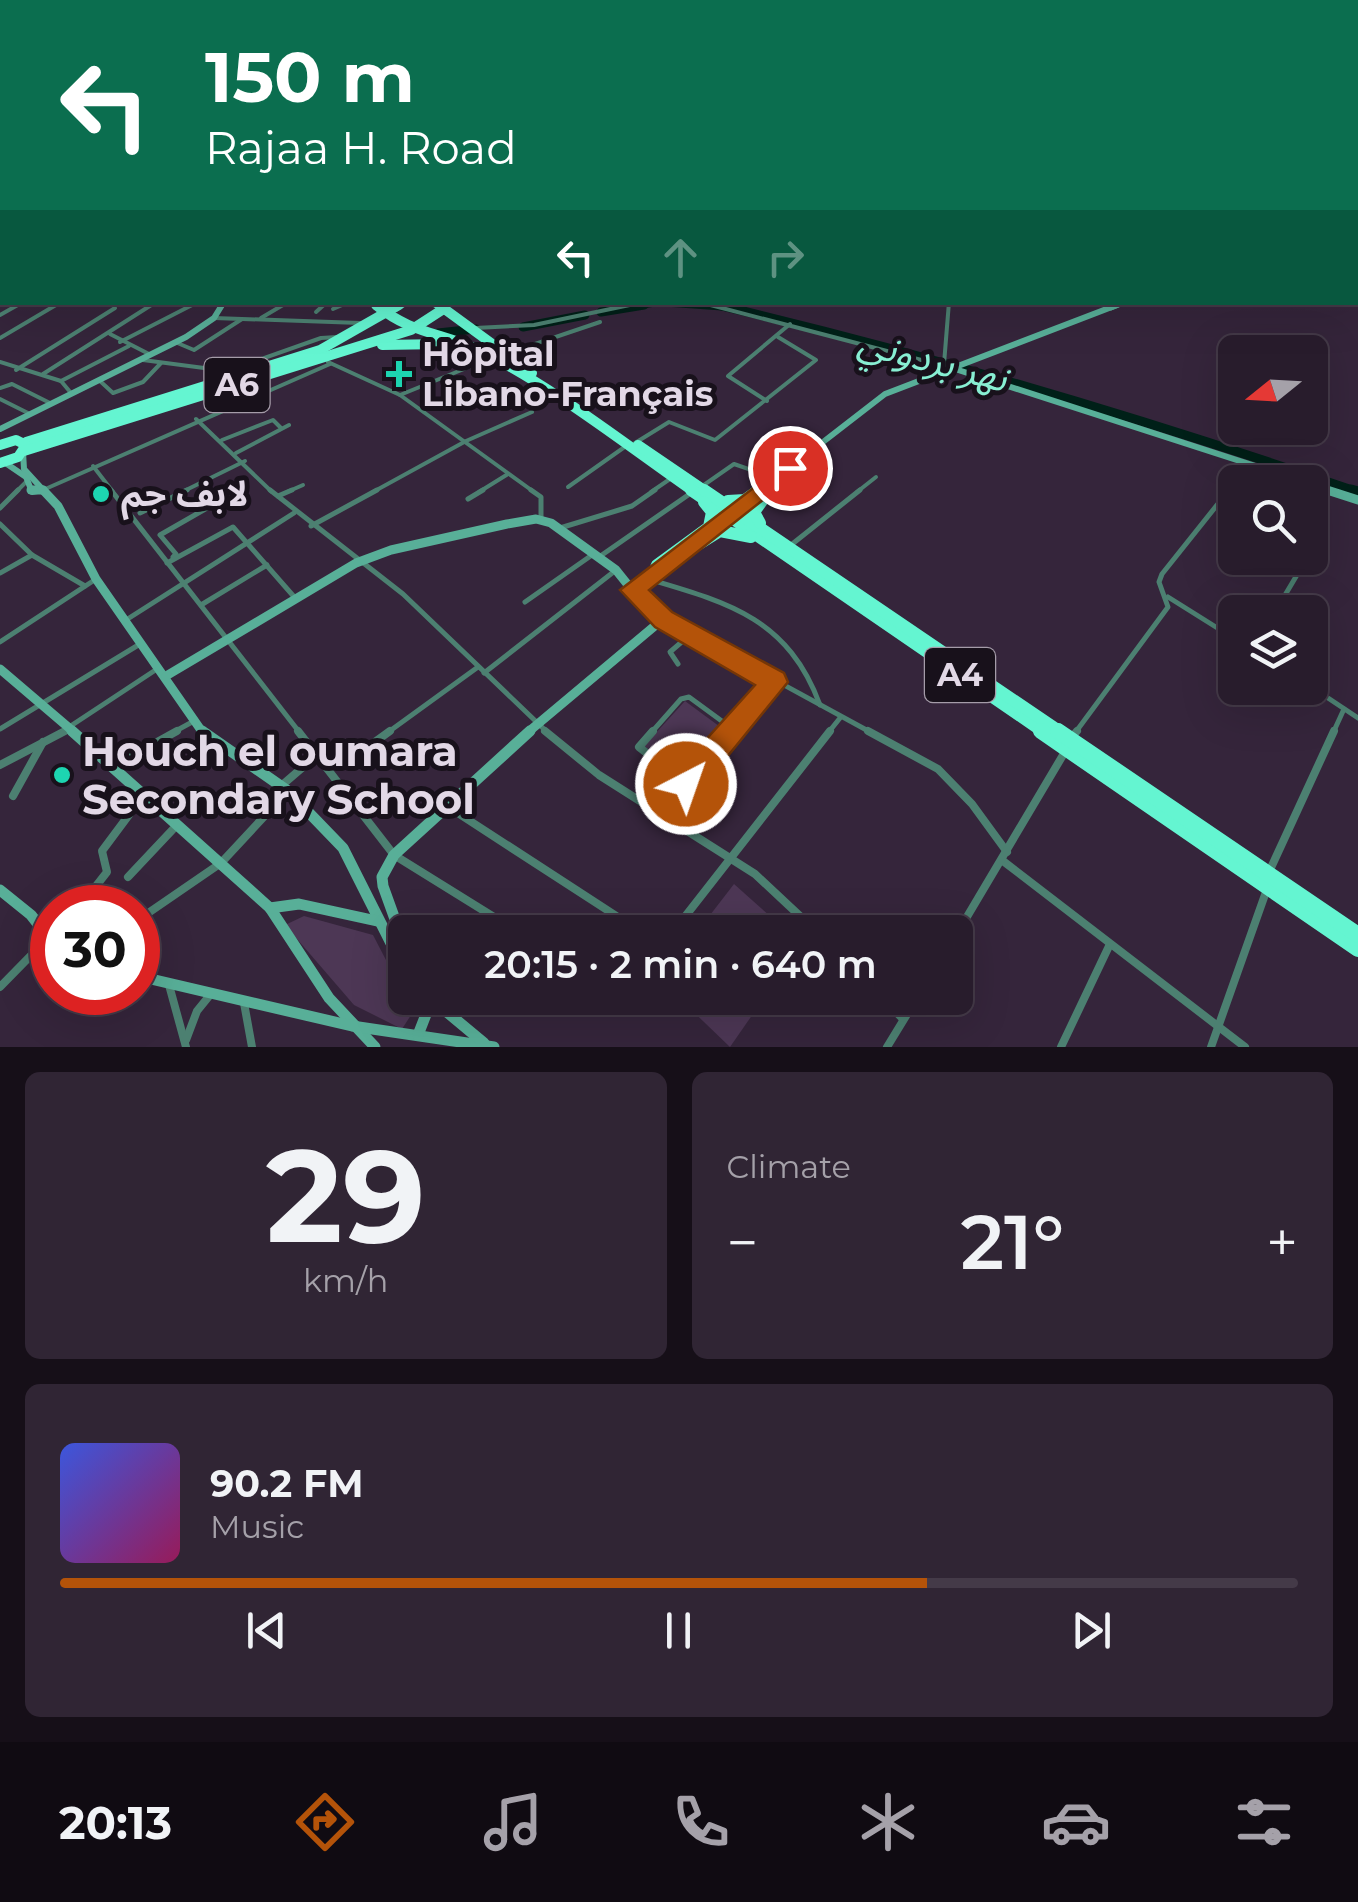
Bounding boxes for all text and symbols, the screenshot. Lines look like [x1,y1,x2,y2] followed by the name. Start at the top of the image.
[205,34,415,120] text: 150 m
[40,40,170,170] icon: left
[205,120,517,175] text: Rajaa H. Road
[548,230,603,285] icon: left
[653,230,708,285] icon: ahead
[758,230,813,285] icon: right
[852,317,1015,409] water label: نهر بردوني
[422,332,713,415] place label: Hôpital Libano-Français
[1218,335,1328,445] north arrow
[1218,335,1328,705] map controls
[204,358,270,412] road number: A6
[386,361,412,387] marker: Hôpital Libano-Français
[748,426,833,511] pin
[763,441,818,496] icon: arrive
[1218,465,1328,575] button: search
[121,472,248,521] place label: لابف جم
[90,483,112,505] marker: لابف جم
[1218,595,1328,705] button: layers
[925,648,995,702] road number: A4
[82,725,475,825] place label: Houch el oumara Secondary School
[634,732,738,836] position arrow
[51,764,73,786] marker: Houch el oumara Secondary School
[30,885,160,1015] speed limit sign: 30
[484,941,877,988] text: 20:15 · 2 min · 640 m
[266,1116,426,1275] text: 29
[727,1147,851,1186] text: Climate
[960,1196,1064,1288] text: 21°
[727,1209,758,1276] text: −
[1266,1209,1298,1276] text: +
[303,1261,388,1300] text: km/h
[210,1460,364,1507] text: 90.2 FM
[210,1507,304,1546] text: Music
[239,1603,294,1658] icon: previous
[651,1603,706,1658] icon: pause
[1064,1603,1119,1658] icon: next
[290,1787,360,1857] icon: directions
[478,1787,548,1857] icon: music
[666,1787,736,1857] icon: phone
[853,1787,923,1857] icon: climate
[1041,1787,1111,1857] icon: car
[1229,1787,1299,1857] icon: filters
[59,1795,172,1850] text: 20:13

